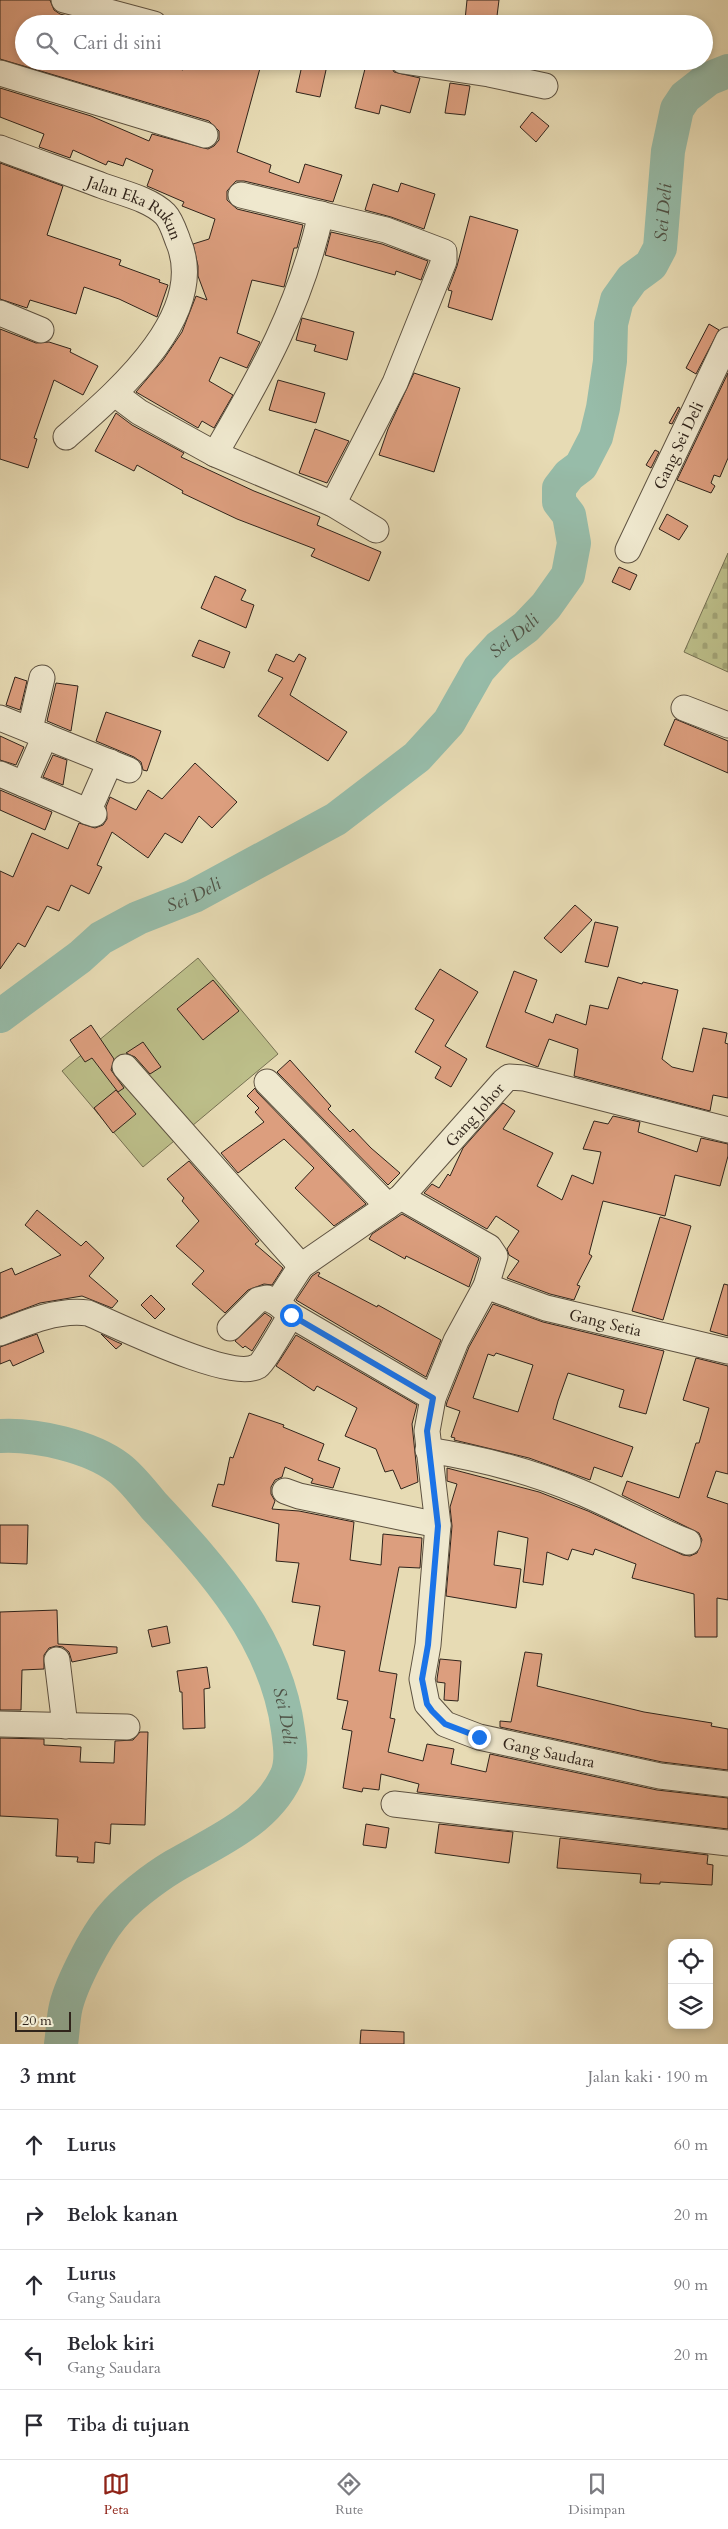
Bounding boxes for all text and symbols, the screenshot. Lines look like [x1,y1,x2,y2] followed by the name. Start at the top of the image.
[15,15,713,70] search box
[33,29,61,57] icon: search
[73,30,162,56] text: Cari di sini
[82,170,187,243] street label: Jalan Eka Rukun
[649,182,678,242] water label: Sei Deli
[648,398,709,493] street label: Gang Sei Deli
[483,608,546,663] water label: Sei Deli
[163,871,227,919] water label: Sei Deli
[440,1078,510,1152] street label: Gang Johor
[280,1304,303,1327] route start
[567,1304,644,1342] street label: Gang Setia
[266,1684,302,1747] water label: Sei Deli
[468,1726,491,1749] route end
[501,1732,597,1774] street label: Gang Saudara
[668,1939,713,2029] map controls
[668,1939,713,1984] button: locate
[668,1984,713,2029] button: layers
[15,2009,71,2032] scale bar
[22,2011,52,2030] text: 20 m
[20,2062,76,2091] text: 3 mnt
[588,2066,708,2088] text: Jalan kaki · 190 m
[20,2131,48,2159] icon: ahead
[67,2132,116,2158] text: Lurus
[674,2134,708,2156] text: 60 m
[20,2201,48,2229] icon: right
[67,2202,178,2228] text: Belok kanan
[674,2204,708,2226] text: 20 m
[67,2261,116,2287] text: Lurus
[20,2271,48,2299] icon: ahead
[674,2274,708,2296] text: 90 m
[67,2287,161,2309] text: Gang Saudara
[67,2331,154,2357] text: Belok kiri
[20,2341,48,2369] icon: left
[674,2344,708,2366] text: 20 m
[67,2357,161,2379] text: Gang Saudara
[20,2411,48,2439] icon: arrive
[67,2412,190,2438] text: Tiba di tujuan
[102,2470,130,2519] tab: Peta
[335,2470,363,2519] tab: Rute
[568,2470,626,2519] tab: Disimpan

